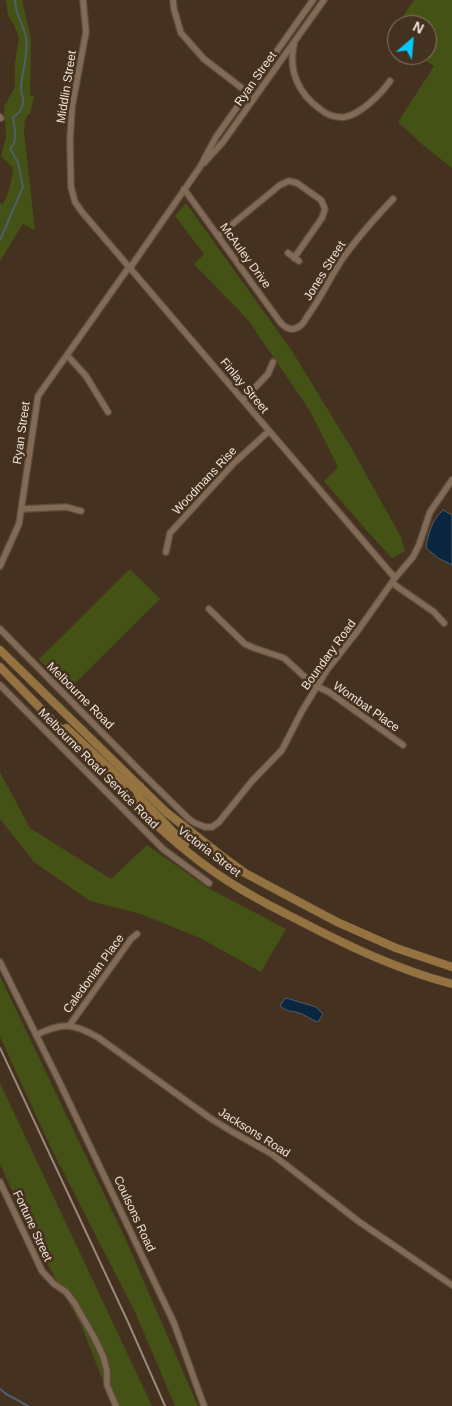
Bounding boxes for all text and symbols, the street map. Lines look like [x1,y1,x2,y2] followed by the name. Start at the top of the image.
[387,15,437,65] north arrow
[410,18,426,37] text: N
[232,49,280,109] street label: Ryan Street
[54,50,80,124] street label: Middlin Street
[216,220,274,292] street label: McAuley Drive
[301,239,349,303] street label: Jones Street
[217,356,271,416] street label: Finlay Street
[10,401,34,465] street label: Ryan Street
[170,444,240,518] street label: Woodmans Rise
[299,617,359,693] street label: Boundary Road
[44,660,116,732] street label: Melbourne Road
[330,679,402,735] street label: Wombat Place
[35,706,161,832] street label: Melbourne Road Service Road
[175,824,243,880] street label: Victoria Street
[61,932,127,1016] street label: Caledonian Place
[215,1105,293,1161] street label: Jacksons Road
[110,1174,158,1254] street label: Coulsons Road
[9,1188,55,1264] street label: Fortune Street

